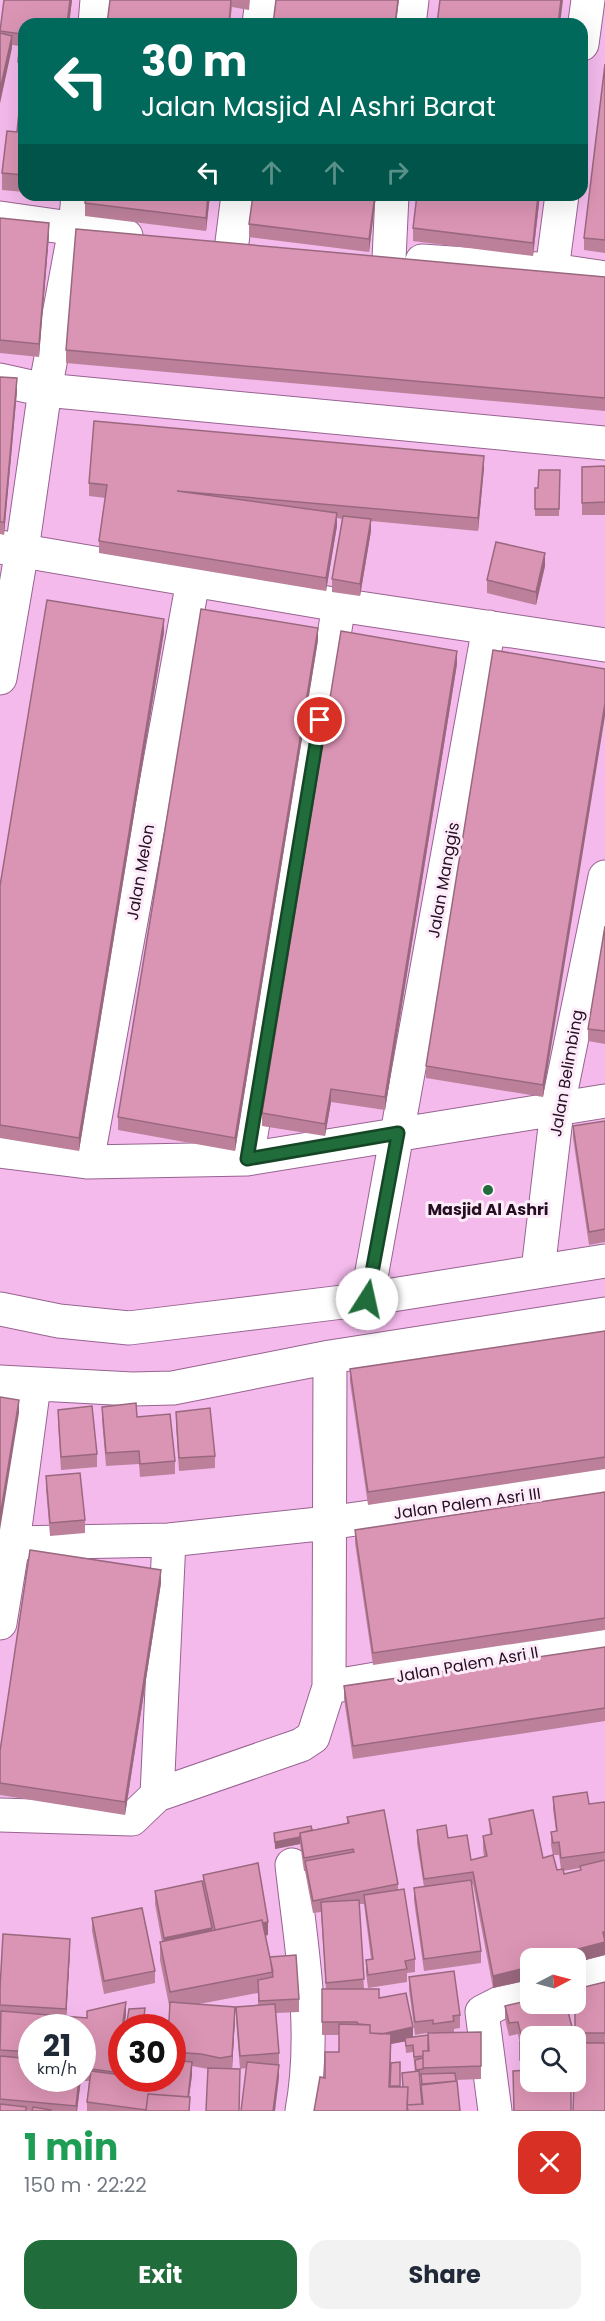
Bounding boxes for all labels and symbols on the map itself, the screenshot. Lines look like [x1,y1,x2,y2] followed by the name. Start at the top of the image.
[294,694,345,745] pin
[422,820,465,940] street label: Jalan Manggis
[121,822,160,922] street label: Jalan Melon
[544,1008,589,1138] street label: Jalan Belimbing
[481,1183,495,1197] marker: Masjid Al Ashri
[427,1198,549,1221] place label: Masjid Al Ashri
[335,1267,399,1331] position arrow
[392,1482,542,1525] street label: Jalan Palem Asri III
[394,1641,540,1688] street label: Jalan Palem Asri II
[520,1948,586,2014] north arrow
[108,2014,186,2092] speed limit sign: 30

